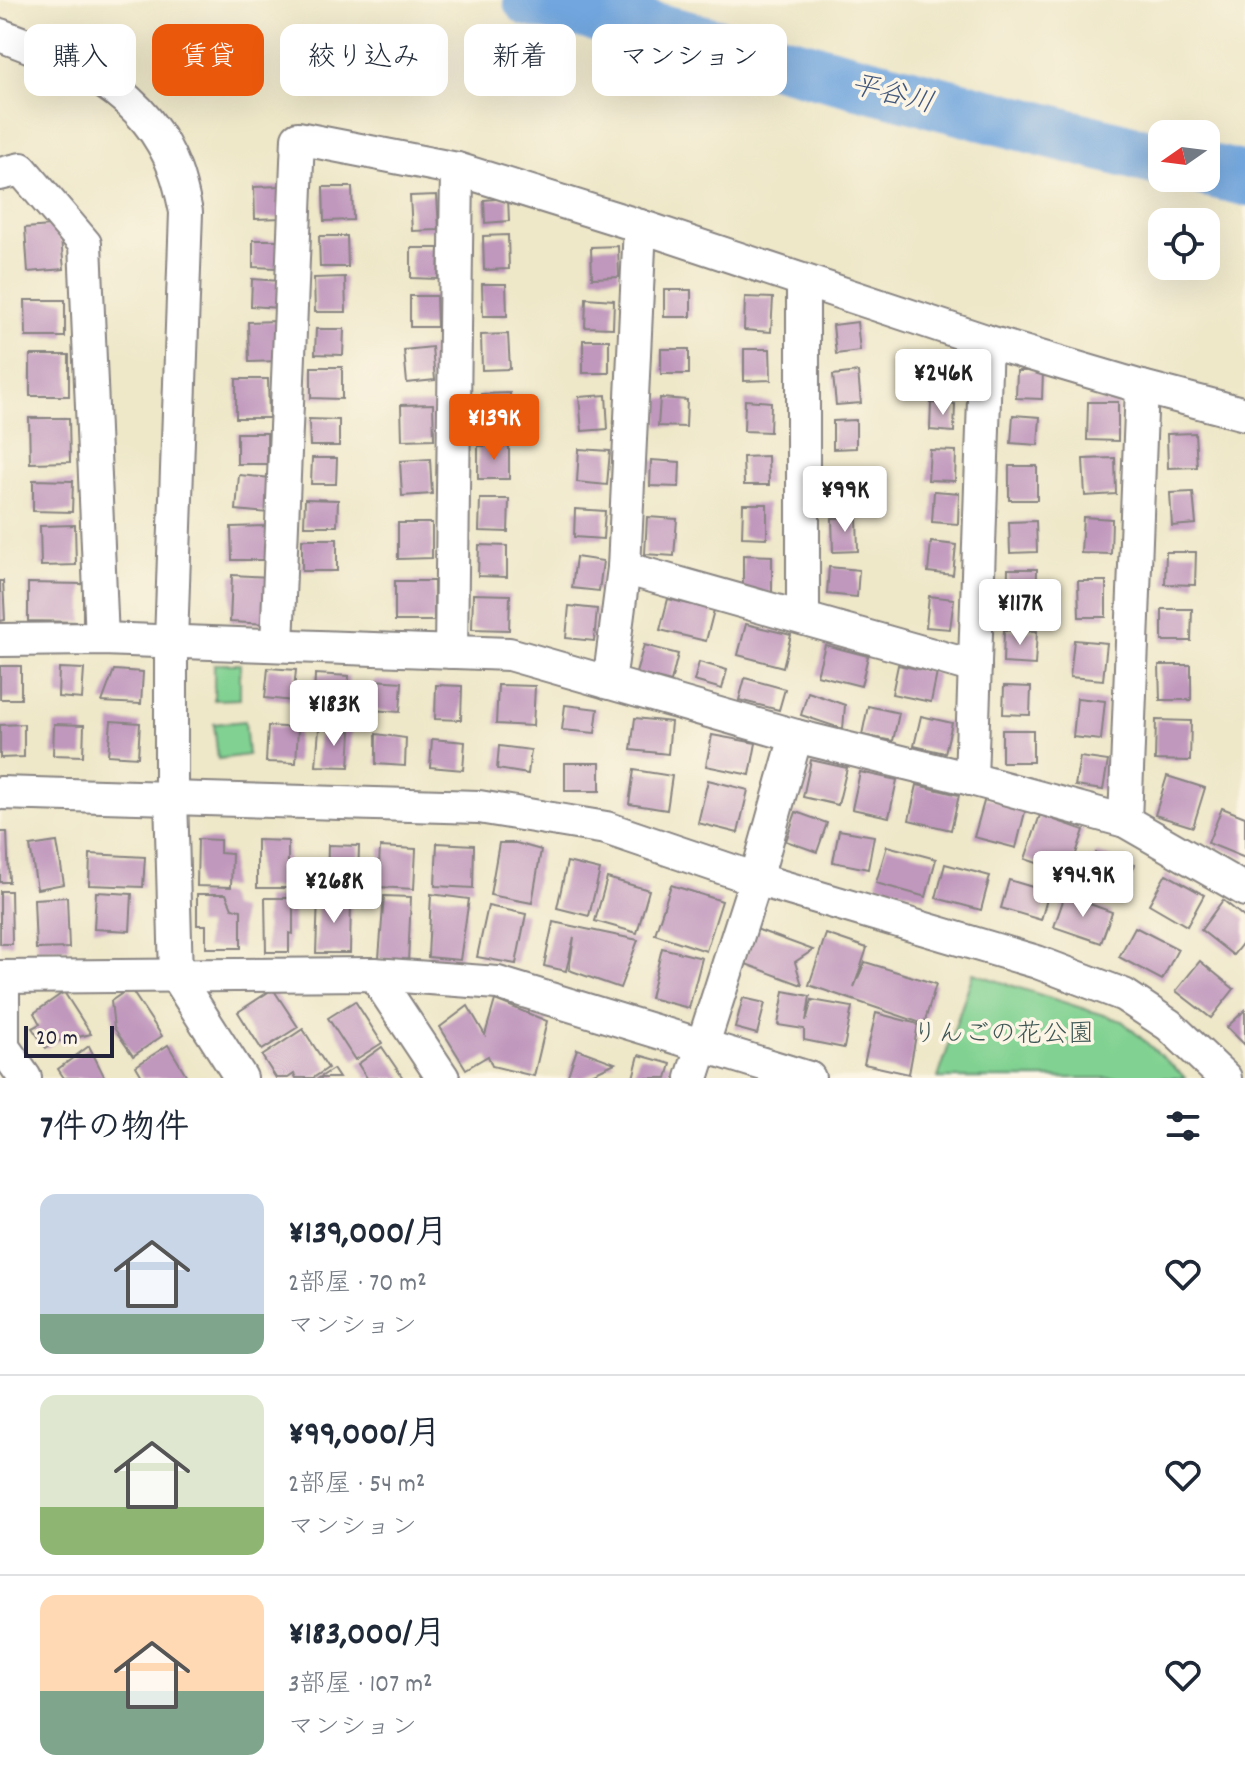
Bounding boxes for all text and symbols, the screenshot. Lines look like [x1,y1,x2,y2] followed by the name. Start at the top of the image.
[24,24,136,96] chip: 購入
[152,24,264,96] chip: 賃貸
[280,24,448,96] chip: 絞り込み
[464,24,576,96] chip: 新着
[592,24,787,96] chip: マンション
[846,67,937,126] water label: 平谷川
[1148,120,1220,192] north arrow
[1148,120,1220,280] map controls
[1148,208,1220,280] button: locate
[887,349,999,417] pin: ¥246K
[913,356,973,393] text: ¥246K
[438,394,550,462] pin: ¥139K
[467,401,521,438] text: ¥139K
[798,466,892,534] pin: ¥99K
[821,473,869,510] text: ¥99K
[964,579,1076,647] pin: ¥117K
[997,586,1043,623] text: ¥117K
[278,680,390,748] pin: ¥183K
[308,687,360,724] text: ¥183K
[1018,851,1148,919] pin: ¥94.9K
[278,857,390,925] pin: ¥268K
[1051,858,1115,895] text: ¥94.9K
[304,864,364,901] text: ¥268K
[912,1017,1094,1054] park label: りんごの花公園
[24,1022,114,1058] scale bar
[36,1024,78,1055] text: 20 m
[1161,1104,1205,1148] icon: filters
[40,1106,189,1155] text: 7件の物件
[288,1211,448,1260] text: ¥139,000/月
[104,1226,200,1322] icon: home
[1161,1252,1205,1296] icon: heart
[288,1266,427,1303] text: 2部屋 · 70 m²
[288,1309,417,1346] text: マンション
[288,1412,441,1461] text: ¥99,000/月
[104,1427,200,1523] icon: home
[1161,1453,1205,1497] icon: heart
[288,1467,425,1504] text: 2部屋 · 54 m²
[288,1510,417,1547] text: マンション
[288,1612,446,1661] text: ¥183,000/月
[104,1627,200,1723] icon: home
[1161,1653,1205,1697] icon: heart
[288,1667,433,1704] text: 3部屋 · 107 m²
[288,1710,417,1747] text: マンション

